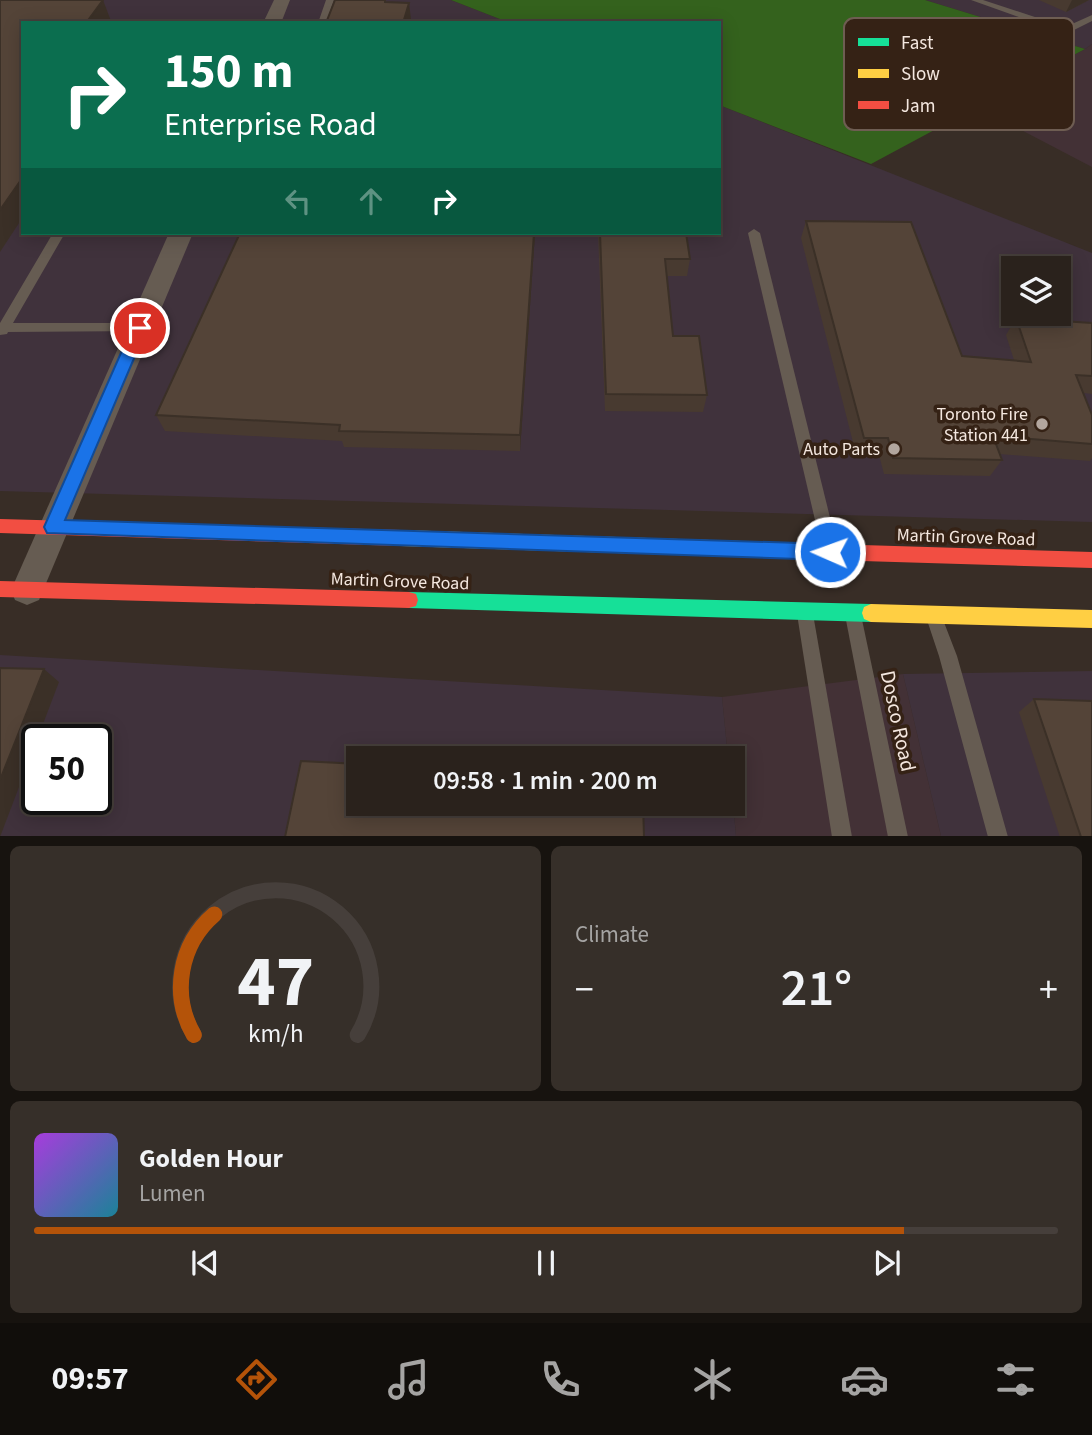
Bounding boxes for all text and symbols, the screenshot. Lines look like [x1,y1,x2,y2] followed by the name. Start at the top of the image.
[844,18,1074,130] legend
[901,30,934,57] text: Fast
[164,37,293,107] text: 150 m
[49,49,140,140] icon: right
[901,61,940,88] text: Slow
[901,93,935,120] text: Jam
[164,102,377,148] text: Enterprise Road
[279,182,317,220] icon: left
[352,182,390,220] icon: ahead
[425,182,463,220] icon: right
[1001,256,1071,326] map controls
[1001,256,1071,326] button: layers
[110,298,170,358] pin
[121,309,159,347] icon: arrive
[937,402,1028,448] place label: Toronto Fire Station 441
[1034,416,1050,432] marker: Toronto Fire Station 441
[803,437,880,462] place label: Auto Parts
[886,441,902,457] marker: Auto Parts
[793,515,867,589] position arrow
[896,523,1036,552] street label: Martin Grove Road
[330,567,470,596] street label: Martin Grove Road
[873,668,923,774] street label: Dosco Road
[21,724,112,815] speed limit sign: 50
[433,762,658,799] text: 09:58 · 1 min · 200 m
[575,918,649,951] text: Climate
[237,930,314,1034] text: 47
[781,952,852,1026] text: 21°
[575,963,594,1017] text: −
[1039,963,1058,1017] text: +
[248,1015,303,1051] text: km/h
[139,1140,283,1177] text: Golden Hour
[139,1177,206,1210] text: Lumen
[186,1244,224,1282] icon: previous
[527,1244,565,1282] icon: pause
[868,1244,906,1282] icon: next
[232,1355,281,1404] icon: directions
[384,1355,433,1404] icon: music
[536,1355,585,1404] icon: phone
[688,1355,737,1404] icon: climate
[840,1355,889,1404] icon: car
[991,1355,1040,1404] icon: filters
[51,1356,129,1402] text: 09:57

